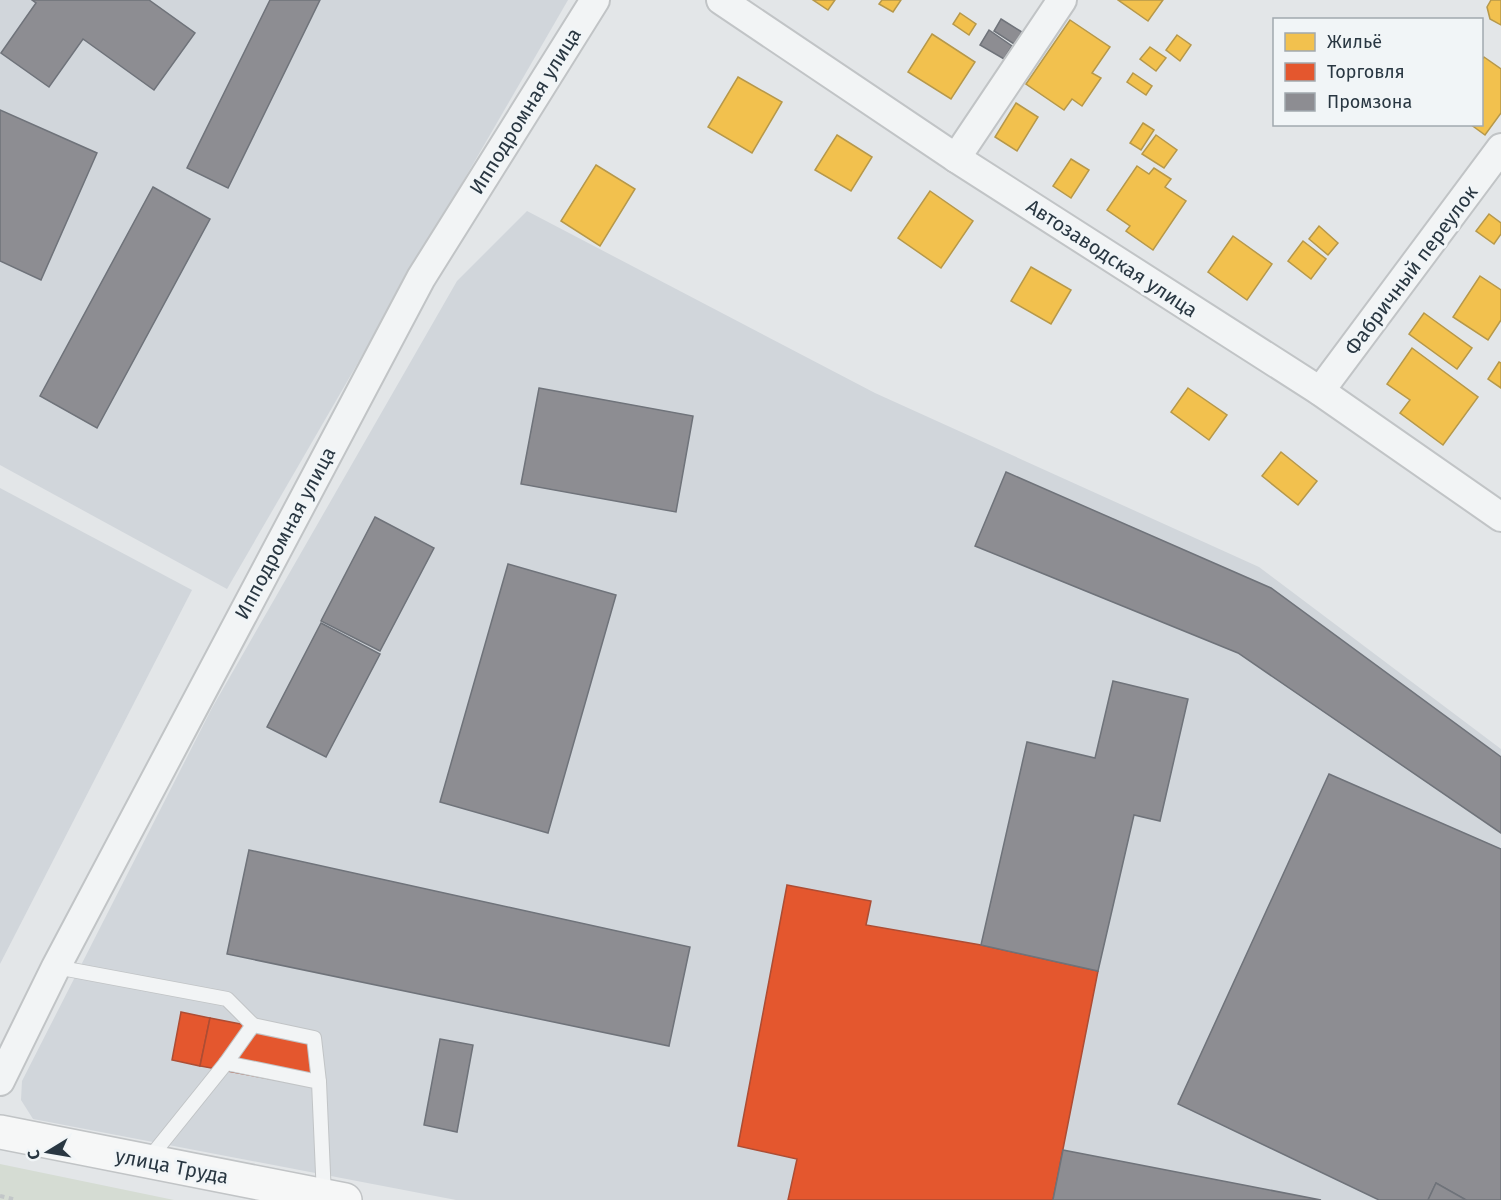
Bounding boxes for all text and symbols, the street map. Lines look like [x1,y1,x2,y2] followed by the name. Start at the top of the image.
[1273,18,1483,126] legend
[464,23,586,199] street label: Ипподромная улица
[1327,31,1382,53] text: Жильё
[1327,61,1405,83] text: Торговля
[1327,91,1412,113] text: Промзона
[1339,180,1483,359] street label: Фабричный переулок
[1022,194,1202,322] street label: Автозаводская улица
[229,443,341,623] street label: Ипподромная улица
[18,1122,78,1182] north arrow
[113,1143,231,1189] street label: улица Труда
[23,1148,44,1161] text: С

